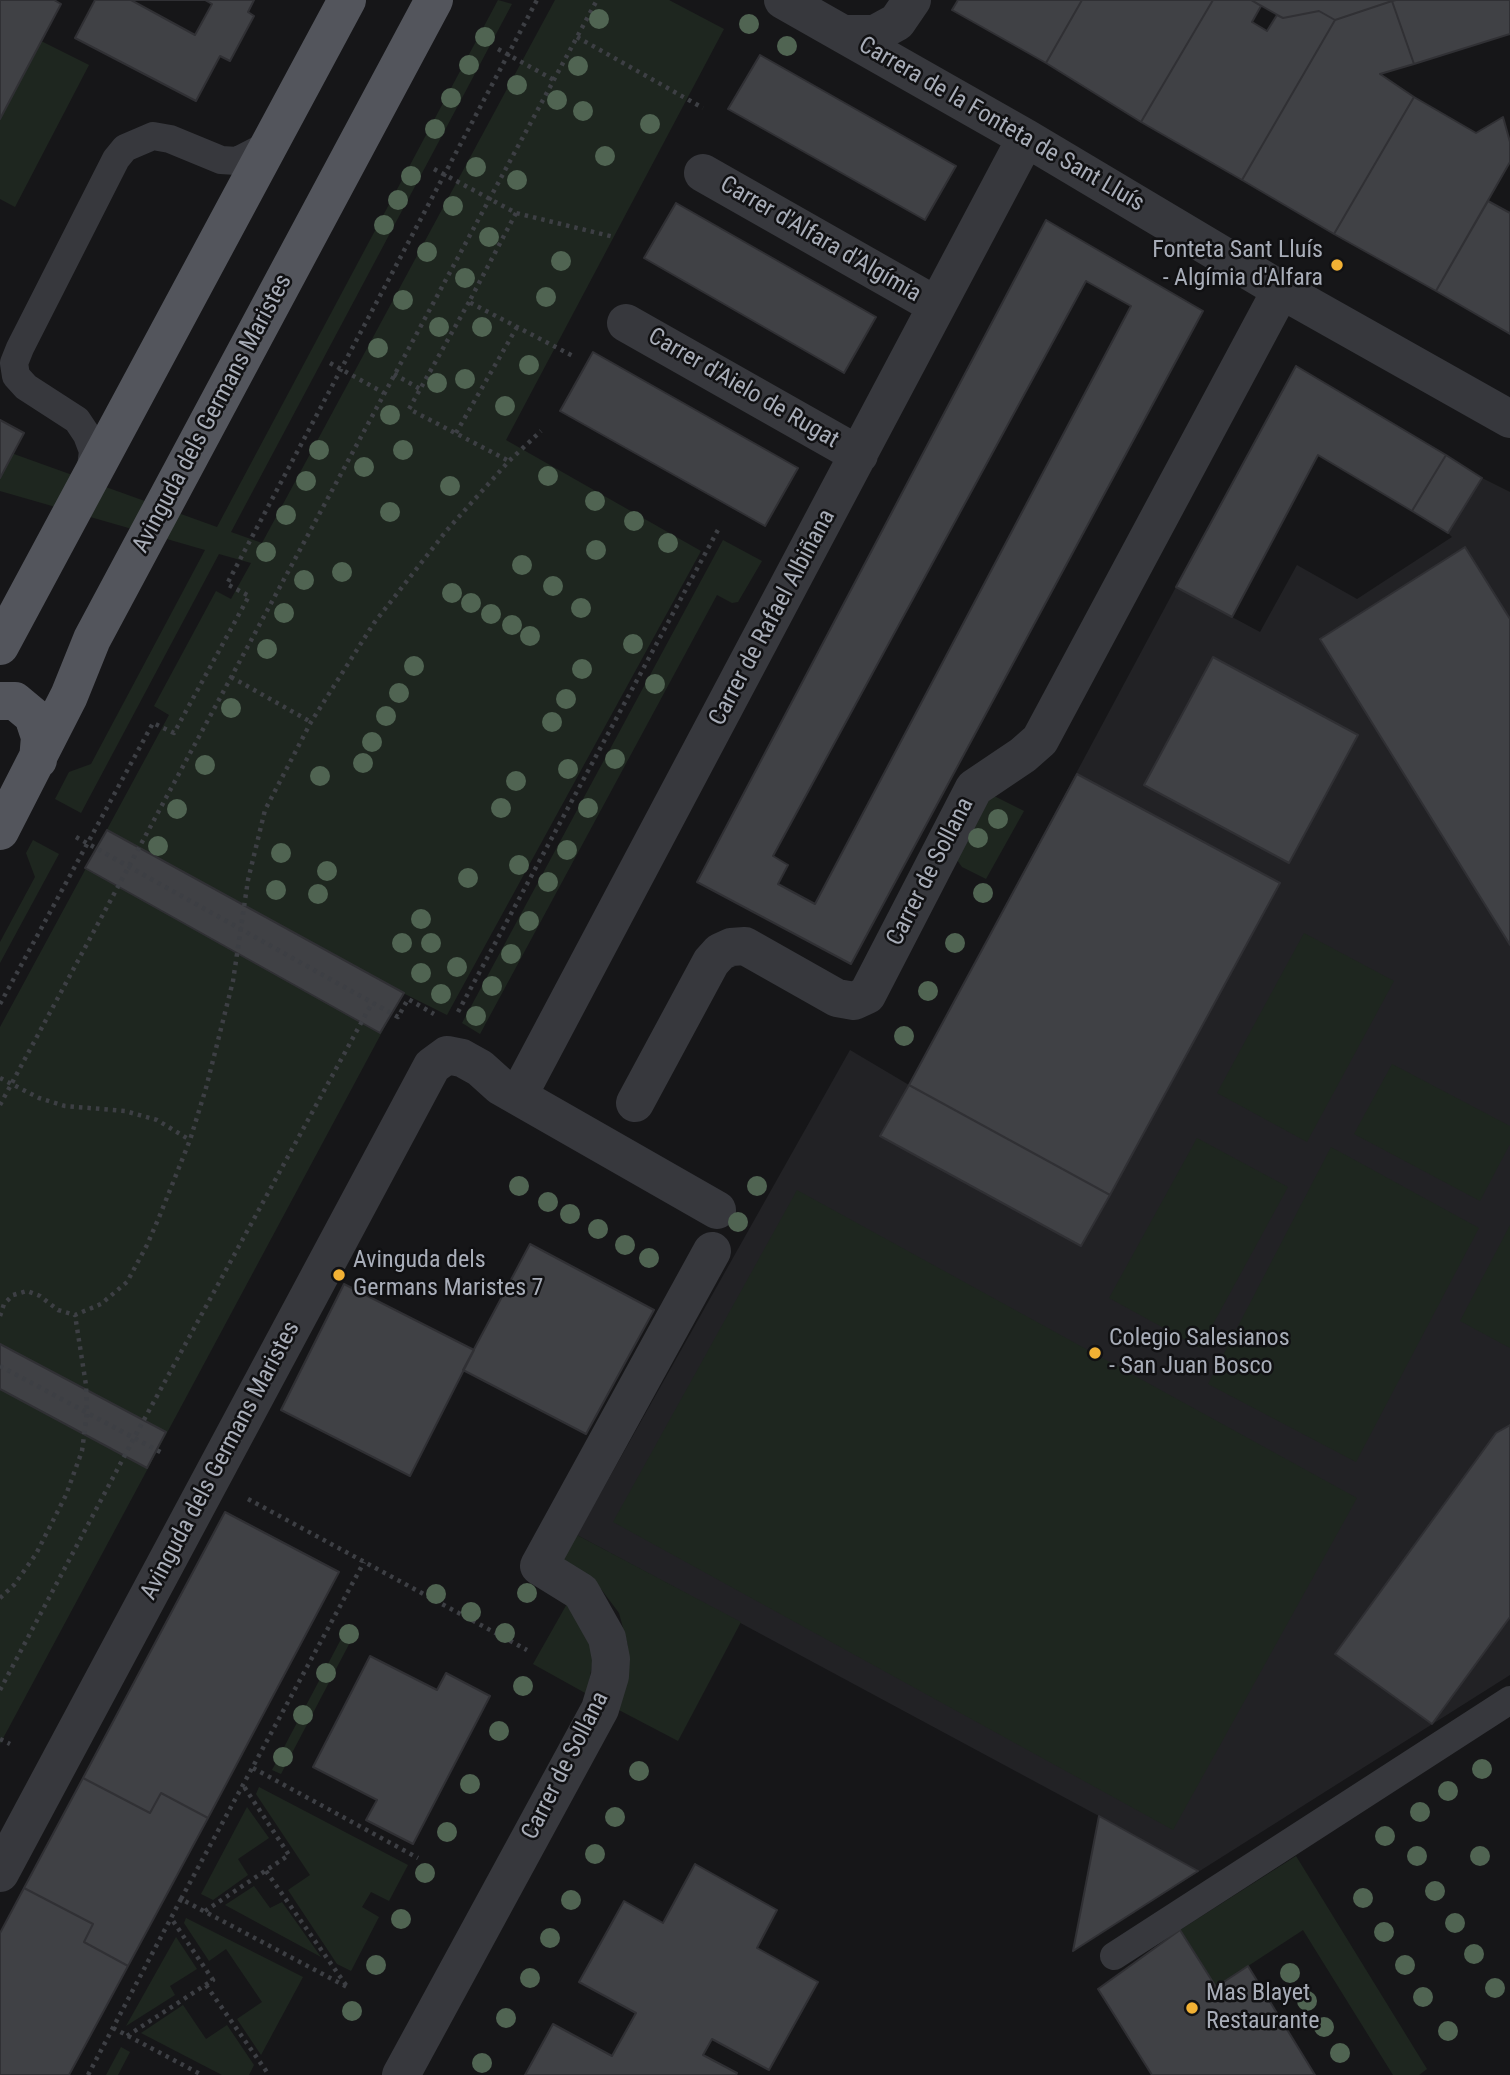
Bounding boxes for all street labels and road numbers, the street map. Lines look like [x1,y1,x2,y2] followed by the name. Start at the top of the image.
[853,31,1149,219] street label: Carrera de la Fonteta de Sant Lluís
[714,171,926,309] street label: Carrer d'Alfara d'Algímia
[127,270,299,558] street label: Avinguda dels Germans Maristes
[643,323,843,455] street label: Carrer d'Aielo de Rugat
[704,505,842,731] street label: Carrer de Rafael Albiñana
[881,793,981,951] street label: Carrer de Sollana
[135,1317,307,1605] street label: Avinguda dels Germans Maristes
[516,1687,616,1845] street label: Carrer de Sollana

